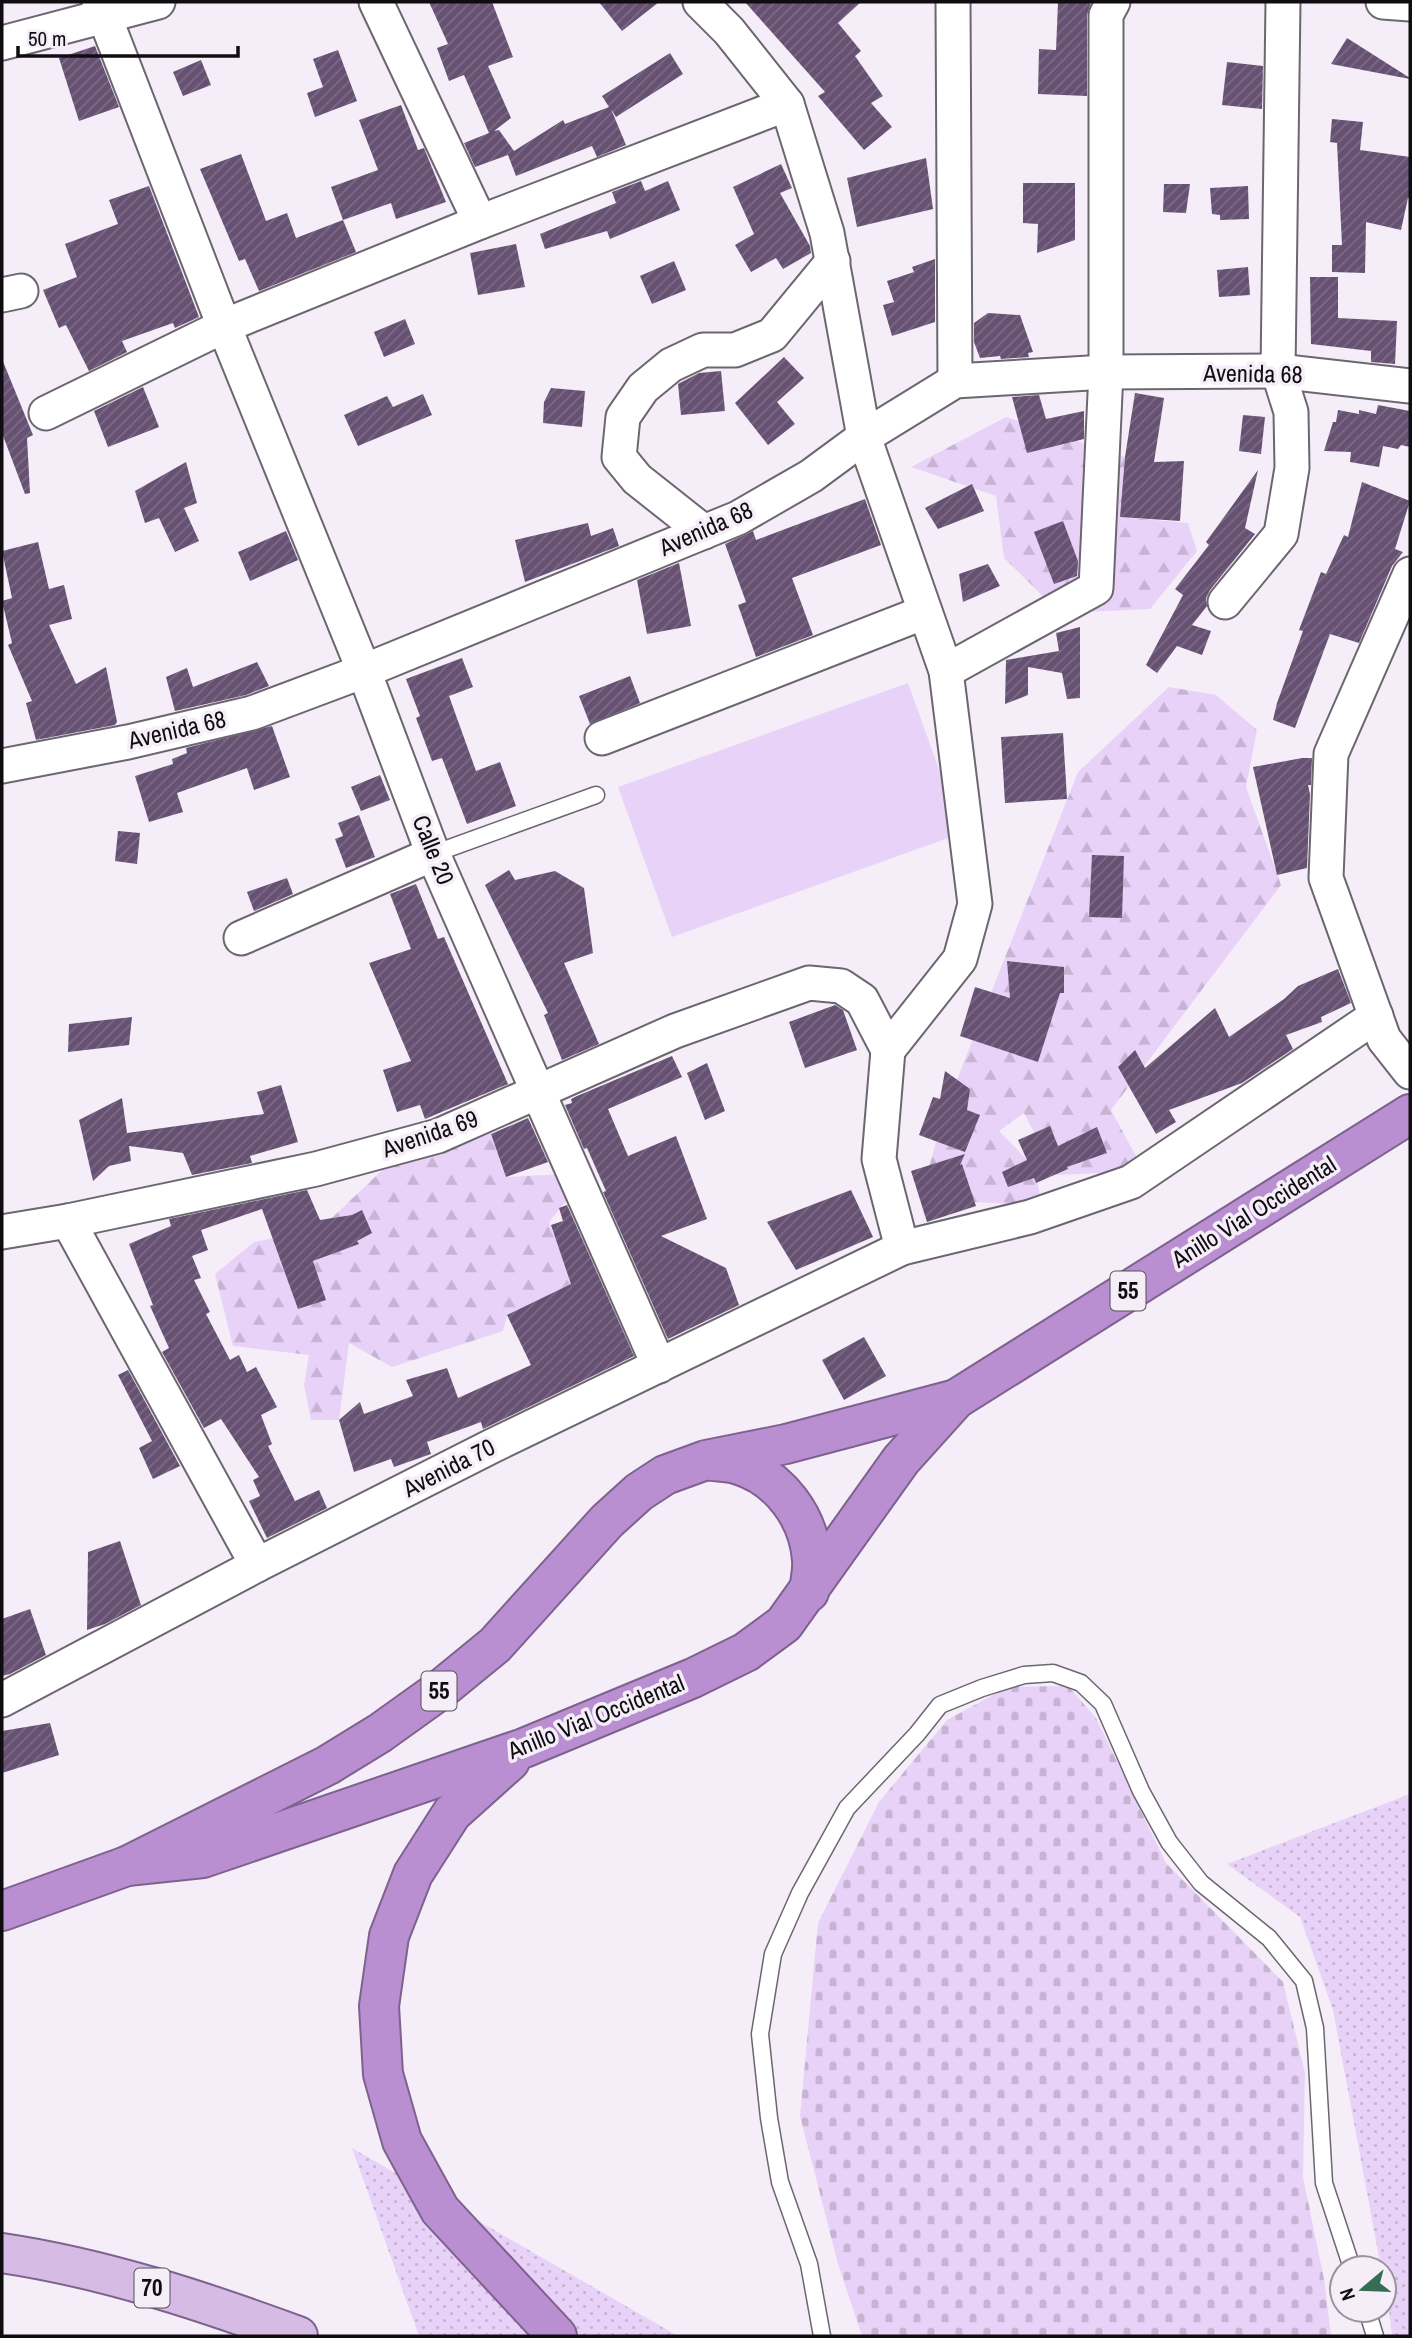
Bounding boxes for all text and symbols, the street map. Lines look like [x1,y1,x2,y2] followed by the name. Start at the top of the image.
[18,14,238,58] scale bar
[28,24,66,53] text: 50 m
[1202,356,1303,390] street label: Avenida 68
[653,493,757,563] street label: Avenida 68
[124,702,229,756] street label: Avenida 68
[406,810,462,889] street label: Calle 20
[377,1102,482,1165] street label: Avenida 69
[1164,1148,1342,1275] street label: Anillo Vial Occidental
[1110,1272,1146,1310] road number: 55
[396,1430,500,1504] street label: Avenida 70
[502,1666,689,1766] street label: Anillo Vial Occidental
[422,1672,457,1710] road number: 55
[1328,2254,1398,2324] north arrow
[134,2268,170,2308] road number: 70
[1333,2285,1361,2304] text: N

